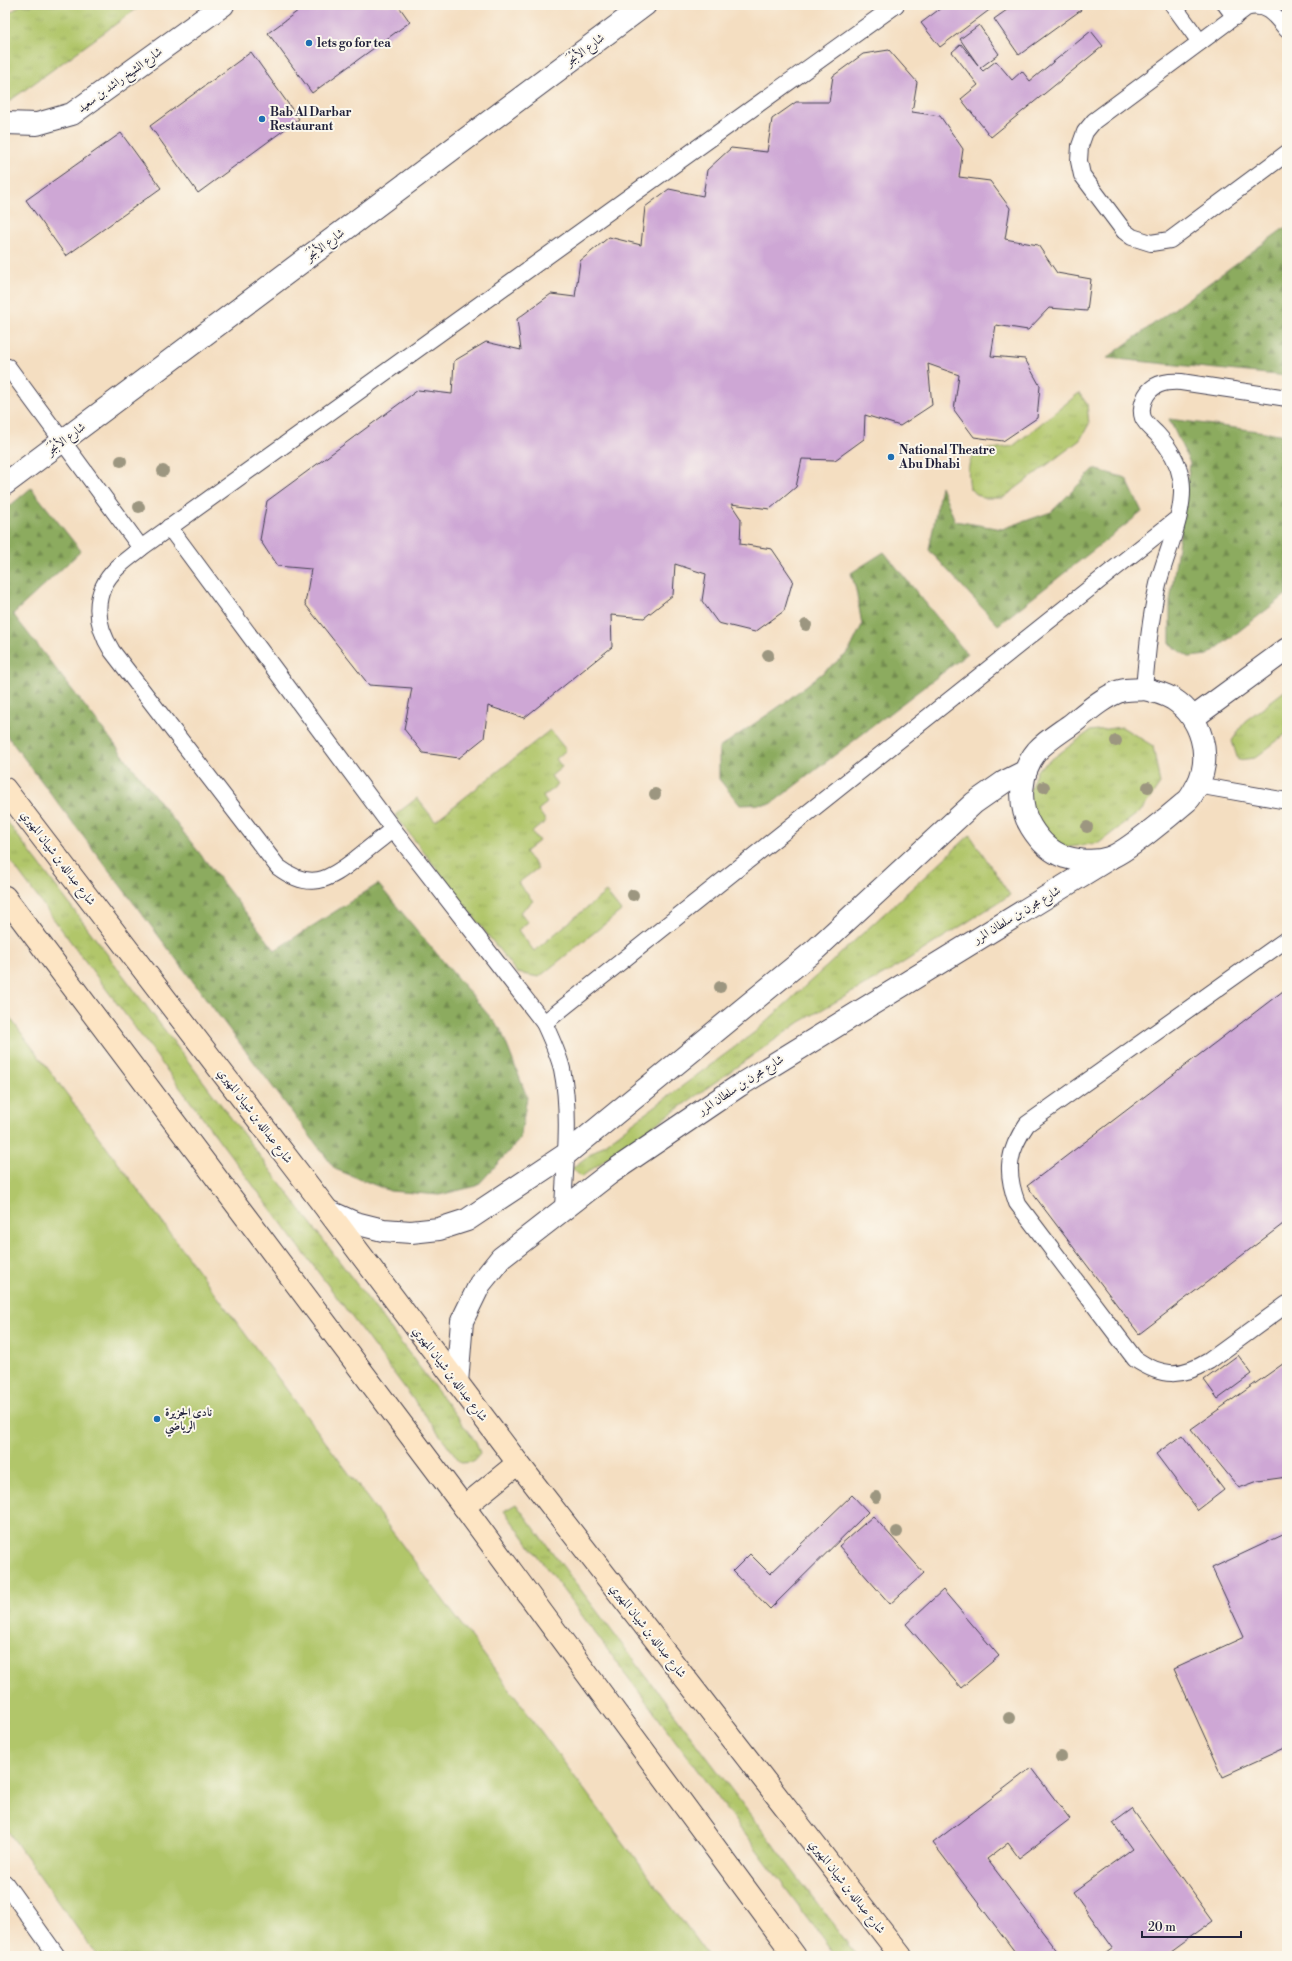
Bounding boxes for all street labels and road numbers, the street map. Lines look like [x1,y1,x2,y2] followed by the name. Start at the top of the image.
[560,29,610,73] street label: شارع الأبْجَر
[75,44,167,118] street label: شارع الشيخ راشد بن سعيد
[300,224,350,268] street label: شارع الأبْجَر
[41,418,91,462] street label: شارع الأبْجَر
[15,808,99,910] street label: شارع عبدالله بن شيبان المهيري
[970,883,1065,950] street label: شارع مجرن بن سلطان المرر
[695,1052,788,1121] street label: شارع مجرن بن سلطان المرر
[212,1066,296,1168] street label: شارع عبدالله بن شيبان المهيري
[407,1324,491,1426] street label: شارع عبدالله بن شيبان المهيري
[604,1581,689,1683] street label: شارع عبدالله بن شيبان المهيري
[803,1837,888,1939] street label: شارع عبدالله بن شيبان المهيري

